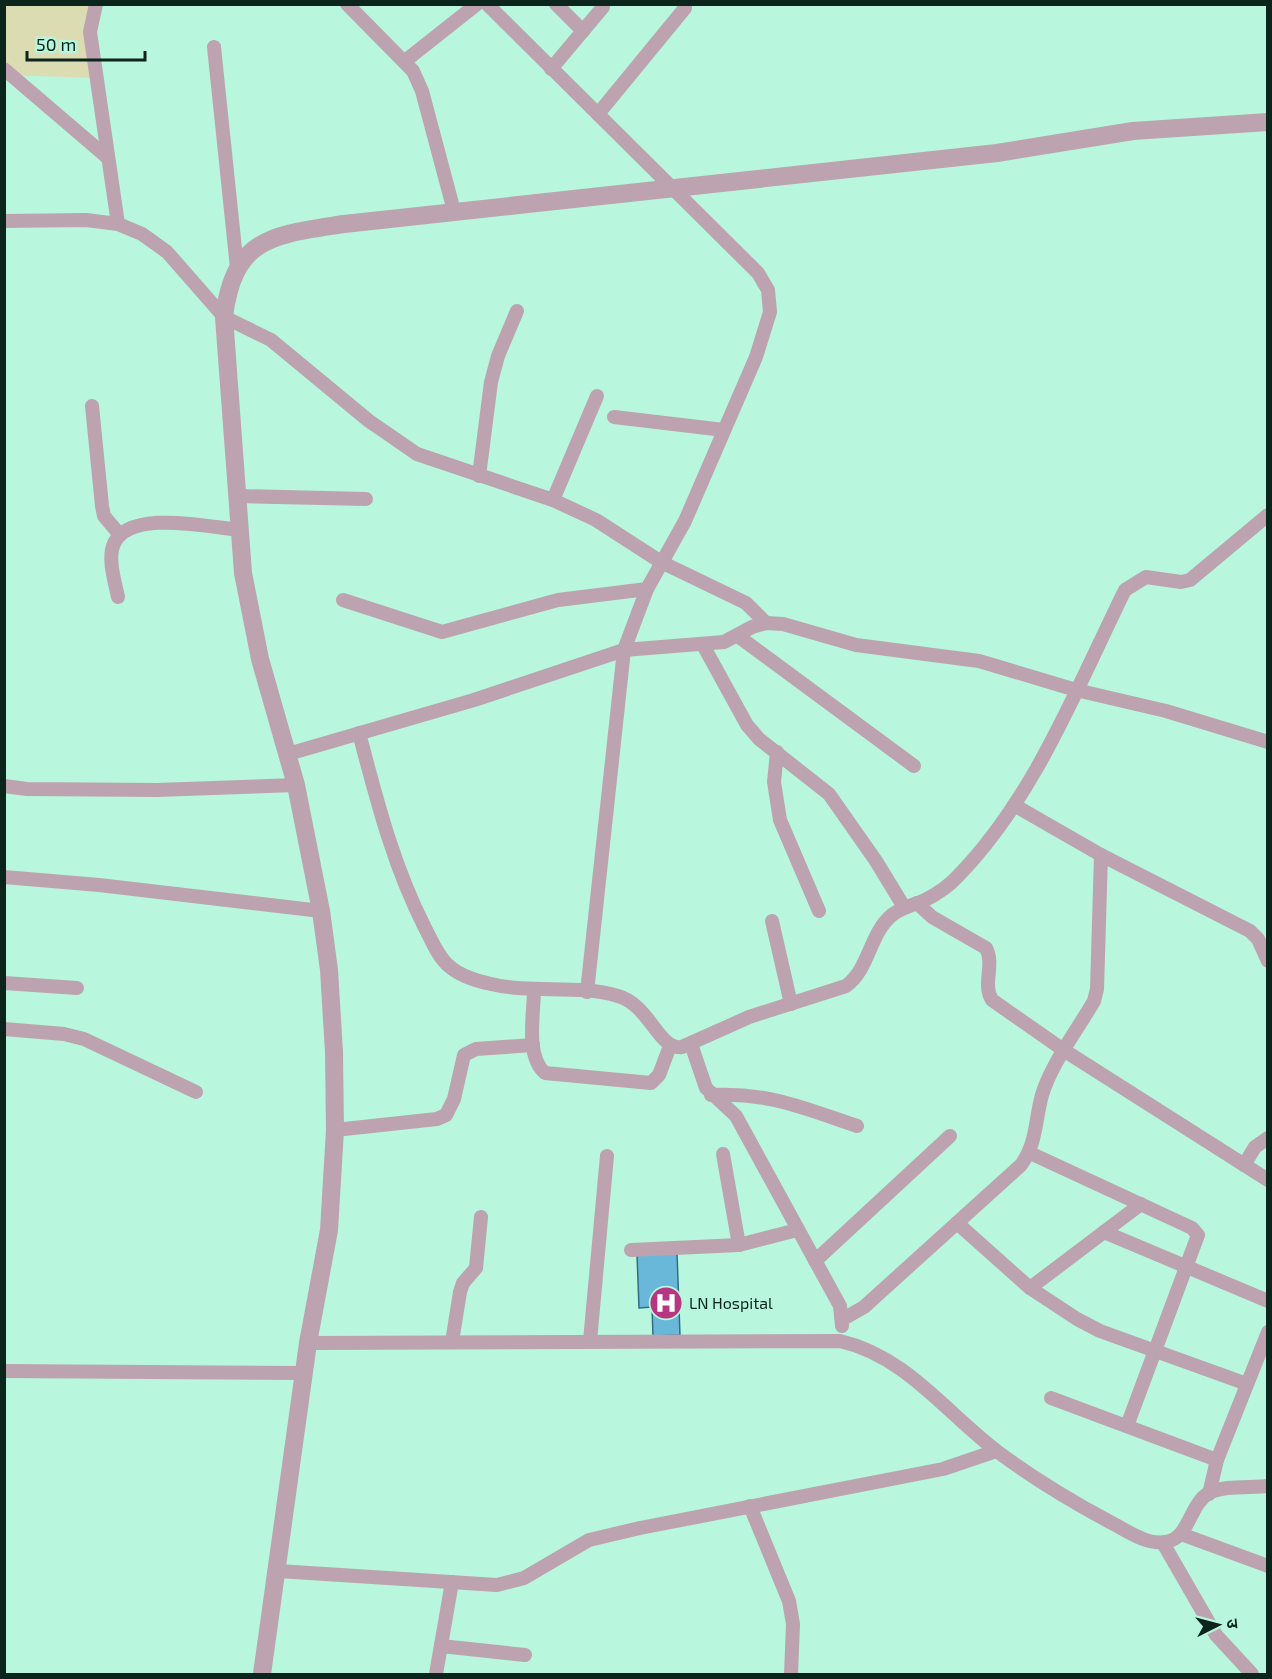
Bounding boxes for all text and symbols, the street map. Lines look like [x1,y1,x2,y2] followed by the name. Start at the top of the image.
[27,24,146,62] scale bar
[36,33,76,55] text: 50 m
[648,1285,684,1321] hospital icon: LN Hospital
[689,1293,773,1312] place label: LN Hospital
[1188,1595,1248,1655] north arrow
[1223,1618,1243,1630] text: उ

